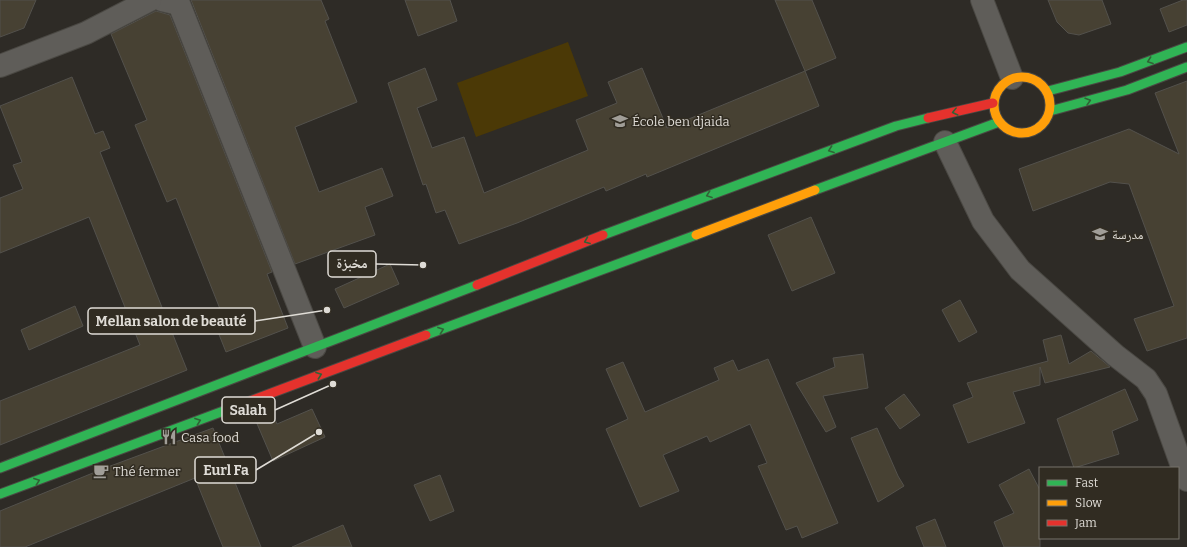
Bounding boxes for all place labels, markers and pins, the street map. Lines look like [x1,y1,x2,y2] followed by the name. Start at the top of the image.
[611,112,629,130] school or university icon: École ben djaida
[632,114,730,129] place label: École ben djaida
[1091,225,1109,243] school or university icon: مدرسة
[1112,227,1144,243] place label: مدرسة
[328,251,376,277] callout: مخبزة
[88,308,255,334] callout: Mellan salon de beauté
[222,397,275,423] callout: Salah
[160,428,178,446] restaurant icon: Casa food
[181,430,239,445] place label: Casa food
[195,457,256,483] callout: Eurl Fa
[92,462,110,480] cafe icon: Thé fermer
[113,464,181,479] place label: Thé fermer

